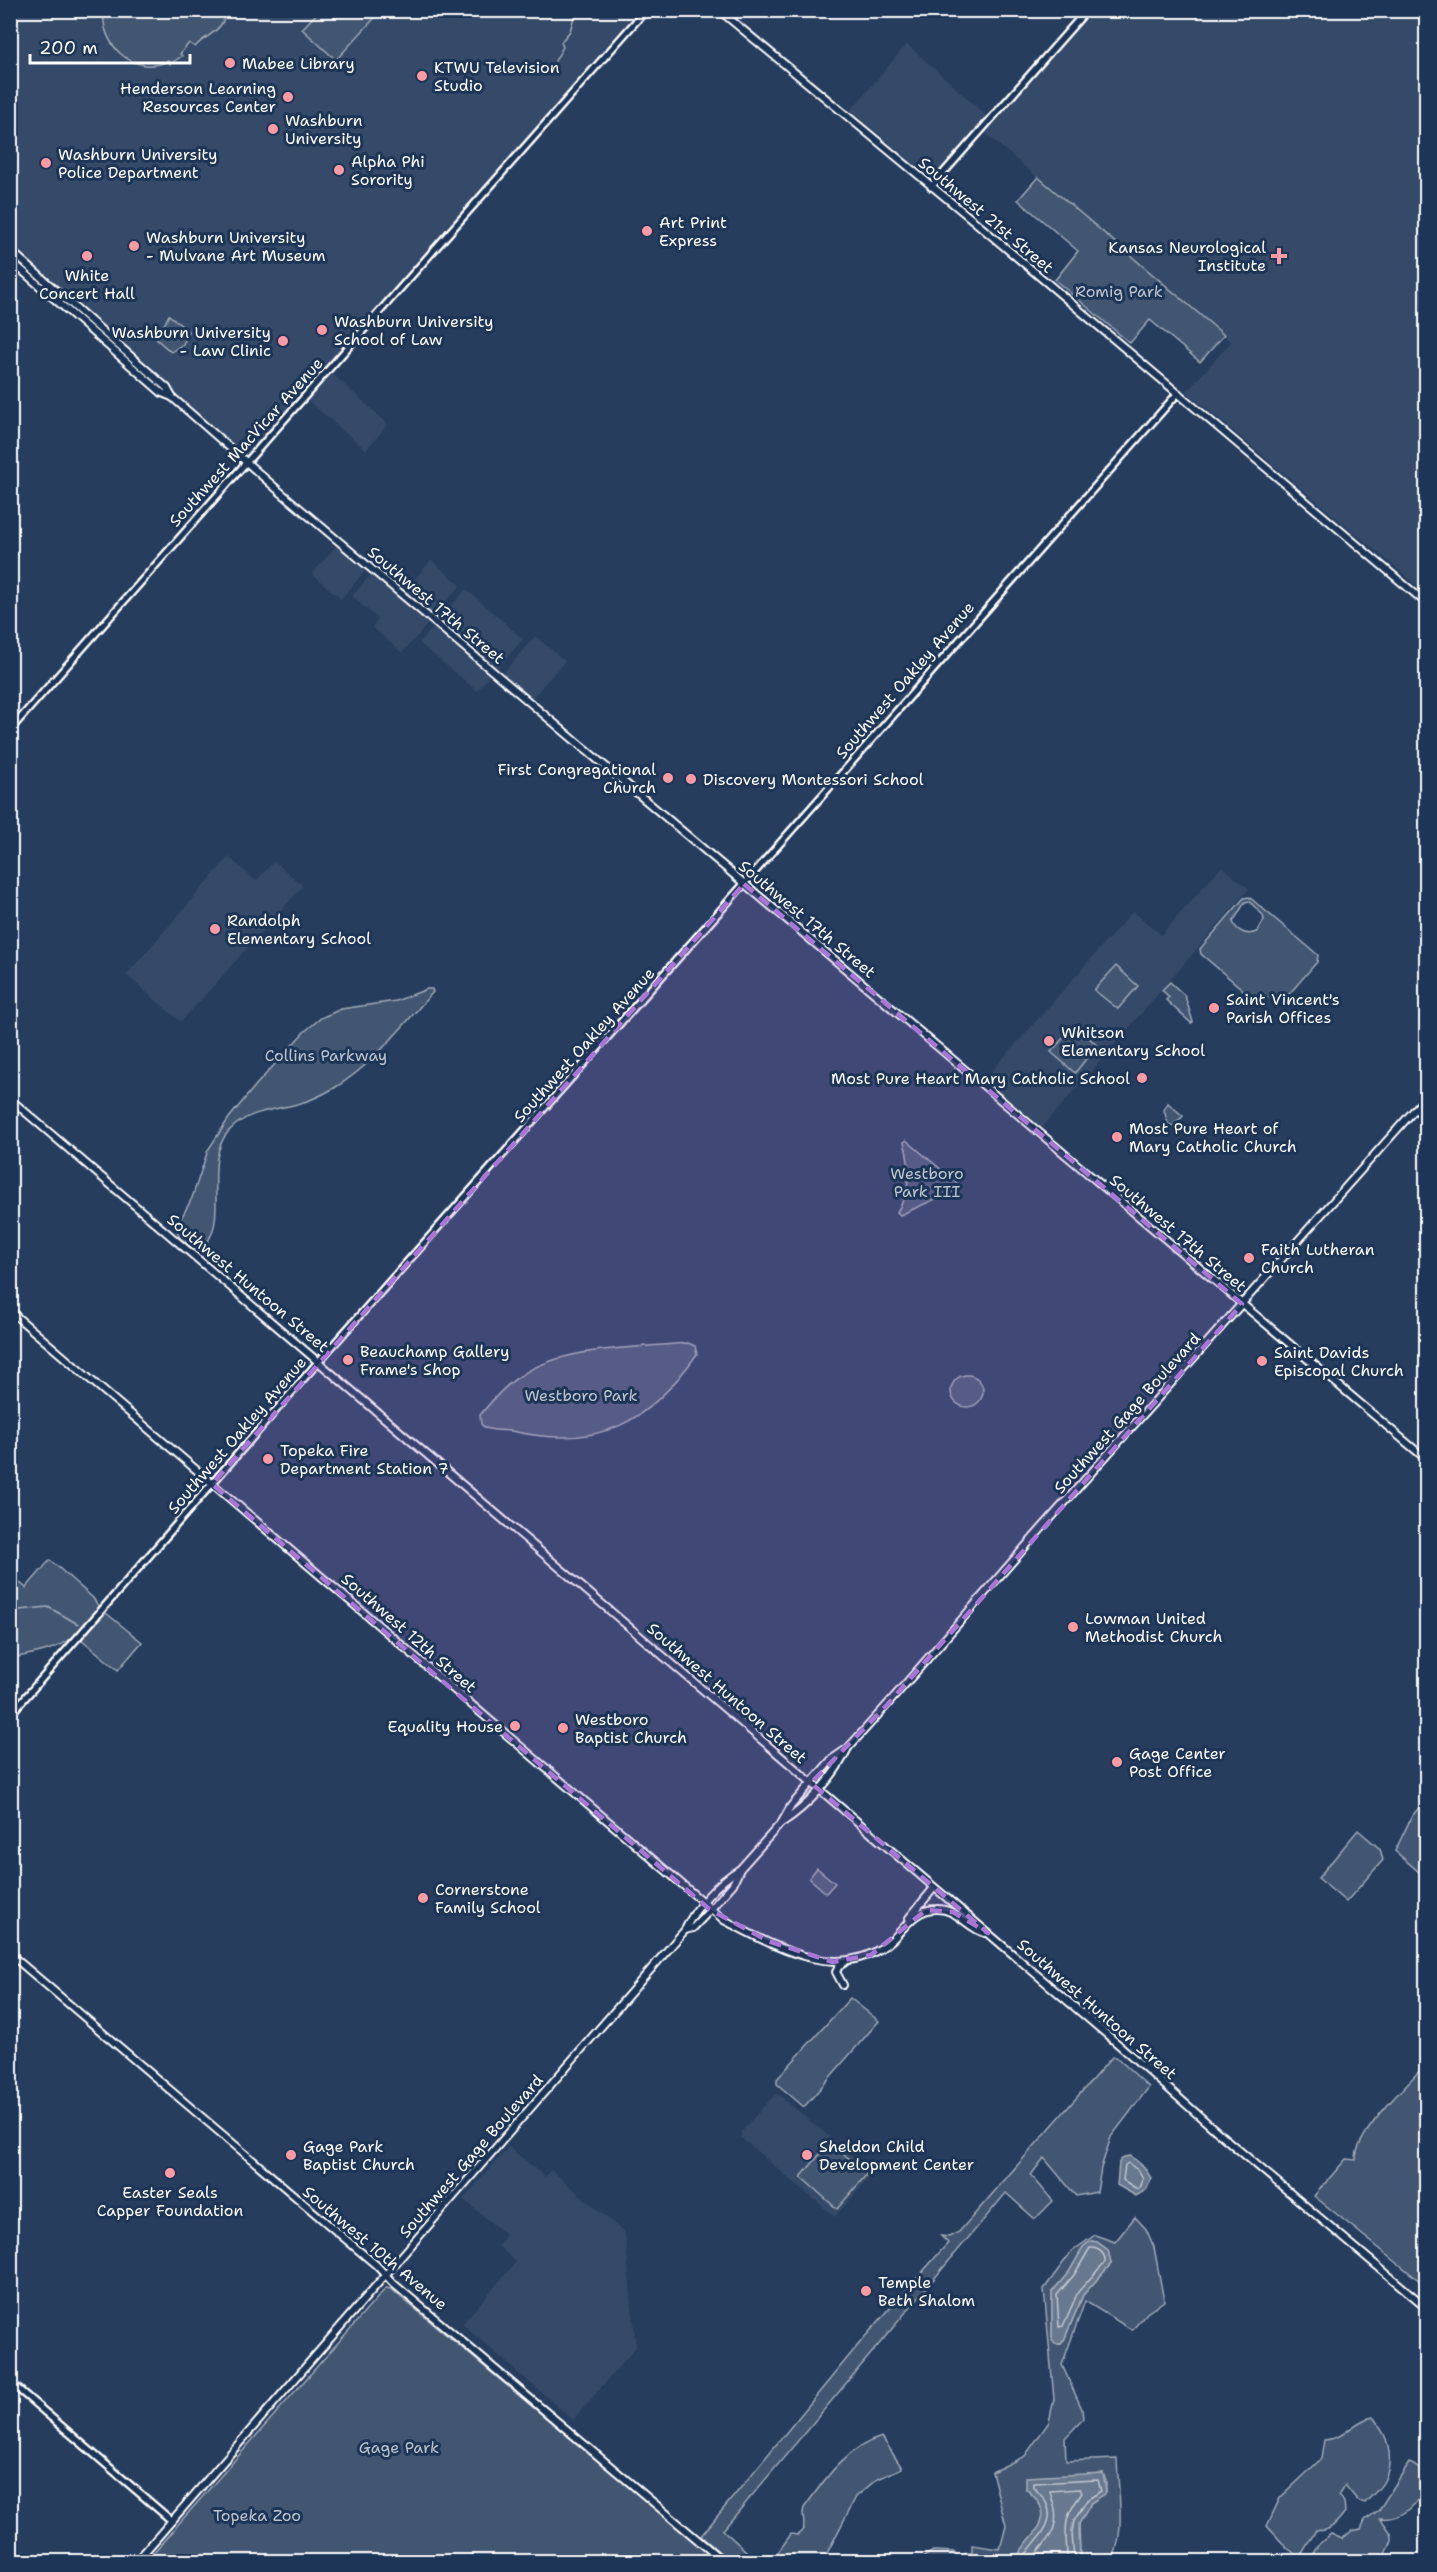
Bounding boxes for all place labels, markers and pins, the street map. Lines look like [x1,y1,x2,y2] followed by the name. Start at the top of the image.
[242,53,355,74] place label: Mabee Library
[223,56,237,70] marker: Mabee Library
[434,57,560,96] place label: KTWU Television Studio
[415,69,429,83] marker: KTWU Television Studio
[120,78,276,117] place label: Henderson Learning Resources Center
[281,90,295,104] marker: Henderson Learning Resources Center
[285,110,363,149] place label: Washburn University
[266,122,280,136] marker: Washburn University
[58,144,217,183] place label: Washburn University Police Department
[351,151,425,190] place label: Alpha Phi Sorority
[39,156,53,170] marker: Washburn University Police Department
[332,163,346,177] marker: Alpha Phi Sorority
[659,212,727,251] place label: Art Print Express
[640,224,654,238] marker: Art Print Express
[146,227,326,266] place label: Washburn University - Mulvane Art Museum
[1108,237,1266,276] place label: Kansas Neurological Institute
[127,239,141,253] marker: Washburn University - Mulvane Art Museum
[1270,247,1288,265] marker: Kansas Neurological Institute
[80,249,94,263] marker: White Concert Hall
[39,265,135,304] place label: White Concert Hall
[334,311,493,350] place label: Washburn University School of Law
[112,322,271,361] place label: Washburn University - Law Clinic
[315,323,329,337] marker: Washburn University School of Law
[276,334,290,348] marker: Washburn University - Law Clinic
[498,759,656,798] place label: First Congregational Church
[703,769,924,790] place label: Discovery Montessori School
[661,771,675,785] marker: First Congregational Church
[684,772,698,786] marker: Discovery Montessori School
[227,910,371,949] place label: Randolph Elementary School
[208,922,222,936] marker: Randolph Elementary School
[1226,989,1340,1028] place label: Saint Vincent's Parish Offices
[1207,1001,1221,1015] marker: Saint Vincent's Parish Offices
[1061,1022,1205,1061] place label: Whitson Elementary School
[1042,1034,1056,1048] marker: Whitson Elementary School
[831,1068,1130,1089] place label: Most Pure Heart Mary Catholic School
[1135,1071,1149,1085] marker: Most Pure Heart Mary Catholic School
[1129,1118,1297,1157] place label: Most Pure Heart of Mary Catholic Church
[1110,1130,1124,1144] marker: Most Pure Heart of Mary Catholic Church
[1261,1239,1375,1278] place label: Faith Lutheran Church
[1242,1251,1256,1265] marker: Faith Lutheran Church
[360,1341,509,1380] place label: Beauchamp Gallery Frame's Shop
[1274,1342,1404,1381] place label: Saint Davids Episcopal Church
[341,1353,355,1367] marker: Beauchamp Gallery Frame's Shop
[1255,1354,1269,1368] marker: Saint Davids Episcopal Church
[280,1440,449,1479] place label: Topeka Fire Department Station 7
[261,1452,275,1466] marker: Topeka Fire Department Station 7
[1085,1608,1223,1647] place label: Lowman United Methodist Church
[1066,1620,1080,1634] marker: Lowman United Methodist Church
[575,1709,687,1748] place label: Westboro Baptist Church
[388,1716,503,1737] place label: Equality House
[508,1719,522,1733] marker: Equality House
[556,1721,570,1735] marker: Westboro Baptist Church
[1129,1743,1226,1782] place label: Gage Center Post Office
[1110,1755,1124,1769] marker: Gage Center Post Office
[435,1879,541,1918] place label: Cornerstone Family School
[416,1891,430,1905] marker: Cornerstone Family School
[303,2136,415,2175] place label: Gage Park Baptist Church
[819,2136,974,2175] place label: Sheldon Child Development Center
[284,2148,298,2162] marker: Gage Park Baptist Church
[800,2148,814,2162] marker: Sheldon Child Development Center
[163,2166,177,2180] marker: Easter Seals Capper Foundation
[97,2182,243,2221] place label: Easter Seals Capper Foundation
[878,2272,975,2311] place label: Temple Beth Shalom
[859,2284,873,2298] marker: Temple Beth Shalom

